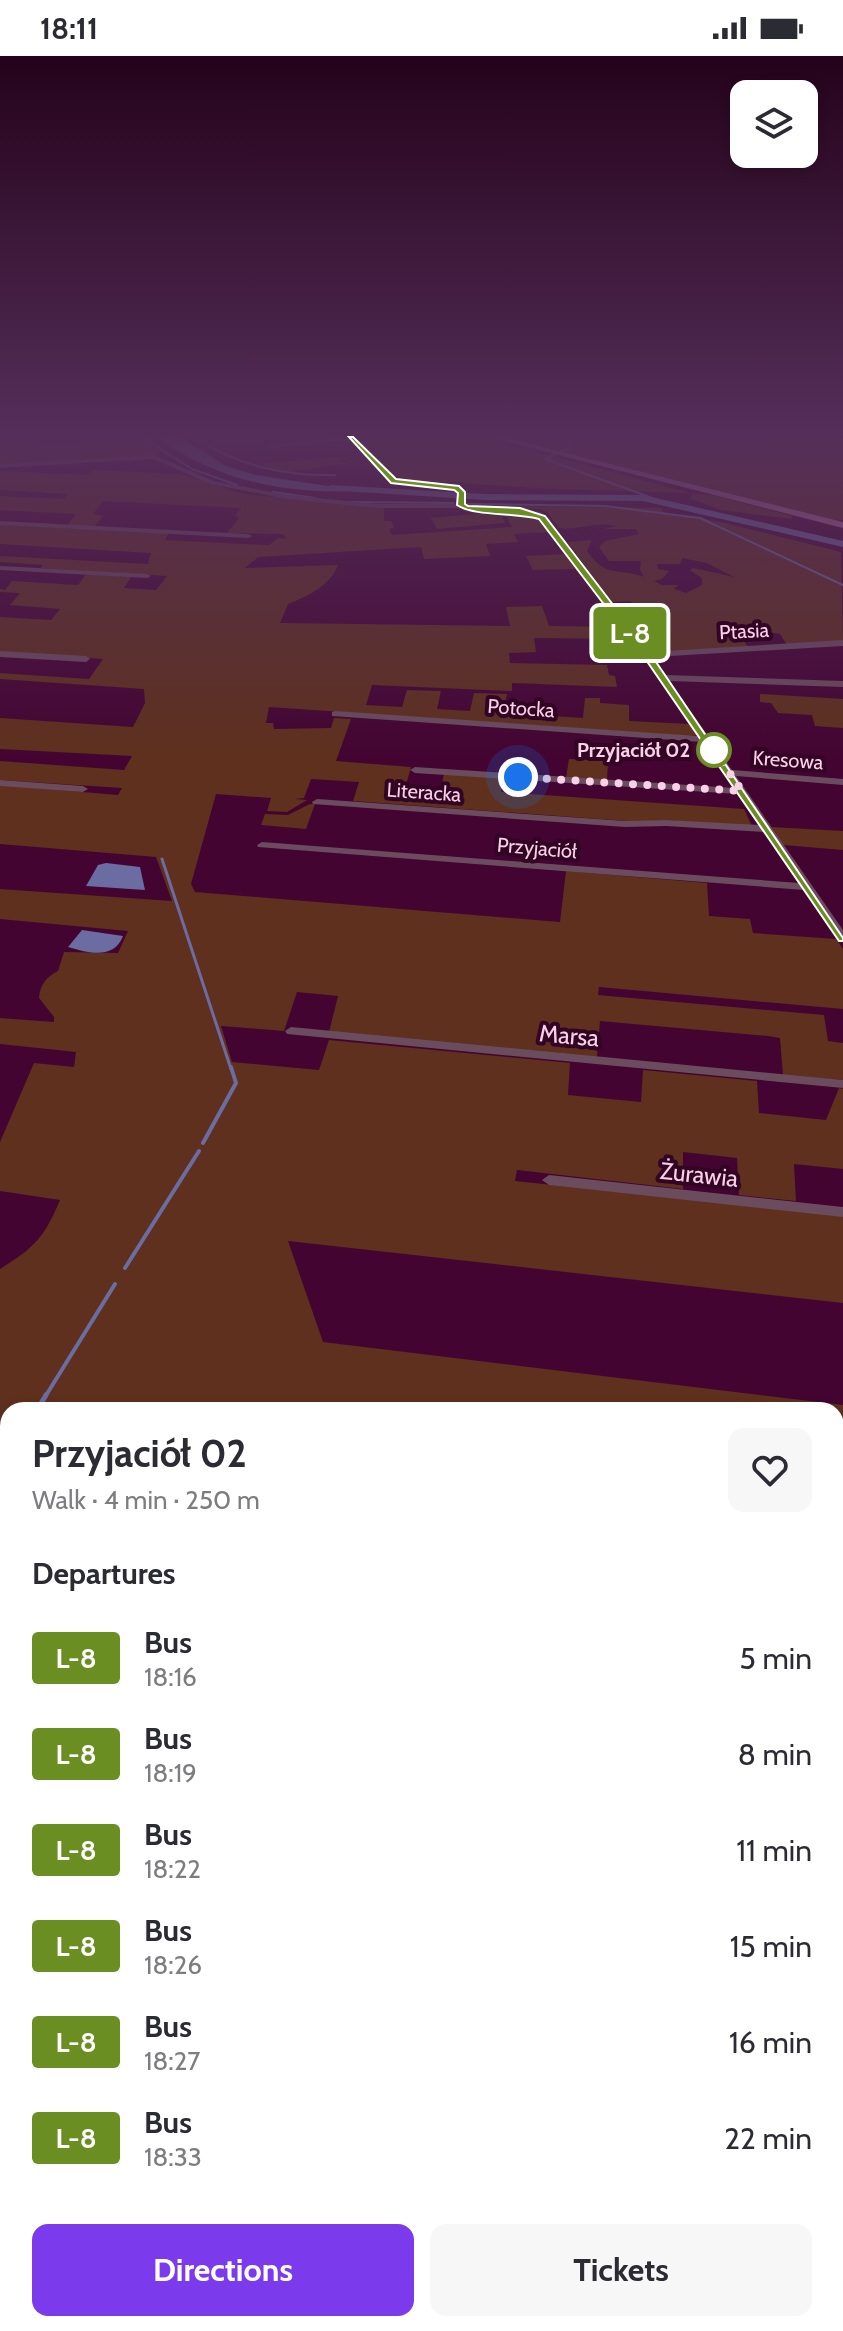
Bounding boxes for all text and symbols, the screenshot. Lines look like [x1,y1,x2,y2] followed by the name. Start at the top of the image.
[40,10,98,47] text: 18:11
[730,80,818,168] map controls
[730,80,818,168] button: layers
[584,607,676,659] line badge: L-8
[609,616,651,650] text: L-8
[718,618,770,644] street label: Ptasia
[487,694,556,722] street label: Potocka
[697,733,731,767] marker: Przyjaciół 02
[577,738,690,762] place label: Przyjaciół 02
[752,746,825,774] street label: Kresowa
[498,757,538,797] your location
[386,777,462,807] street label: Literacka
[496,833,578,863] street label: Przyjaciół
[538,1018,601,1053] street label: Marsa
[659,1156,740,1193] street label: Żurawia
[728,1428,812,1512] button: heart
[32,1430,247,1477] text: Przyjaciół 02
[32,1484,260,1516] text: Walk · 4 min · 250 m
[32,1555,176,1592] text: Departures
[144,1624,192,1661] text: Bus
[740,1640,812,1677] text: 5 min
[55,1641,97,1675] text: L-8
[144,1661,197,1693] text: 18:16
[144,1720,192,1757] text: Bus
[738,1736,812,1773] text: 8 min
[55,1737,97,1771] text: L-8
[144,1757,197,1789] text: 18:19
[144,1816,192,1853] text: Bus
[736,1832,812,1869] text: 11 min
[55,1833,97,1867] text: L-8
[144,1853,201,1885] text: 18:22
[144,1912,192,1949] text: Bus
[730,1928,812,1965] text: 15 min
[55,1929,97,1963] text: L-8
[144,1949,202,1981] text: 18:26
[144,2008,192,2045] text: Bus
[729,2024,812,2061] text: 16 min
[55,2025,97,2059] text: L-8
[144,2045,200,2077] text: 18:27
[144,2104,192,2141] text: Bus
[724,2120,812,2157] text: 22 min
[55,2121,97,2155] text: L-8
[144,2141,202,2173] text: 18:33
[32,2224,414,2316] button: Directions
[430,2224,812,2316] button: Tickets

